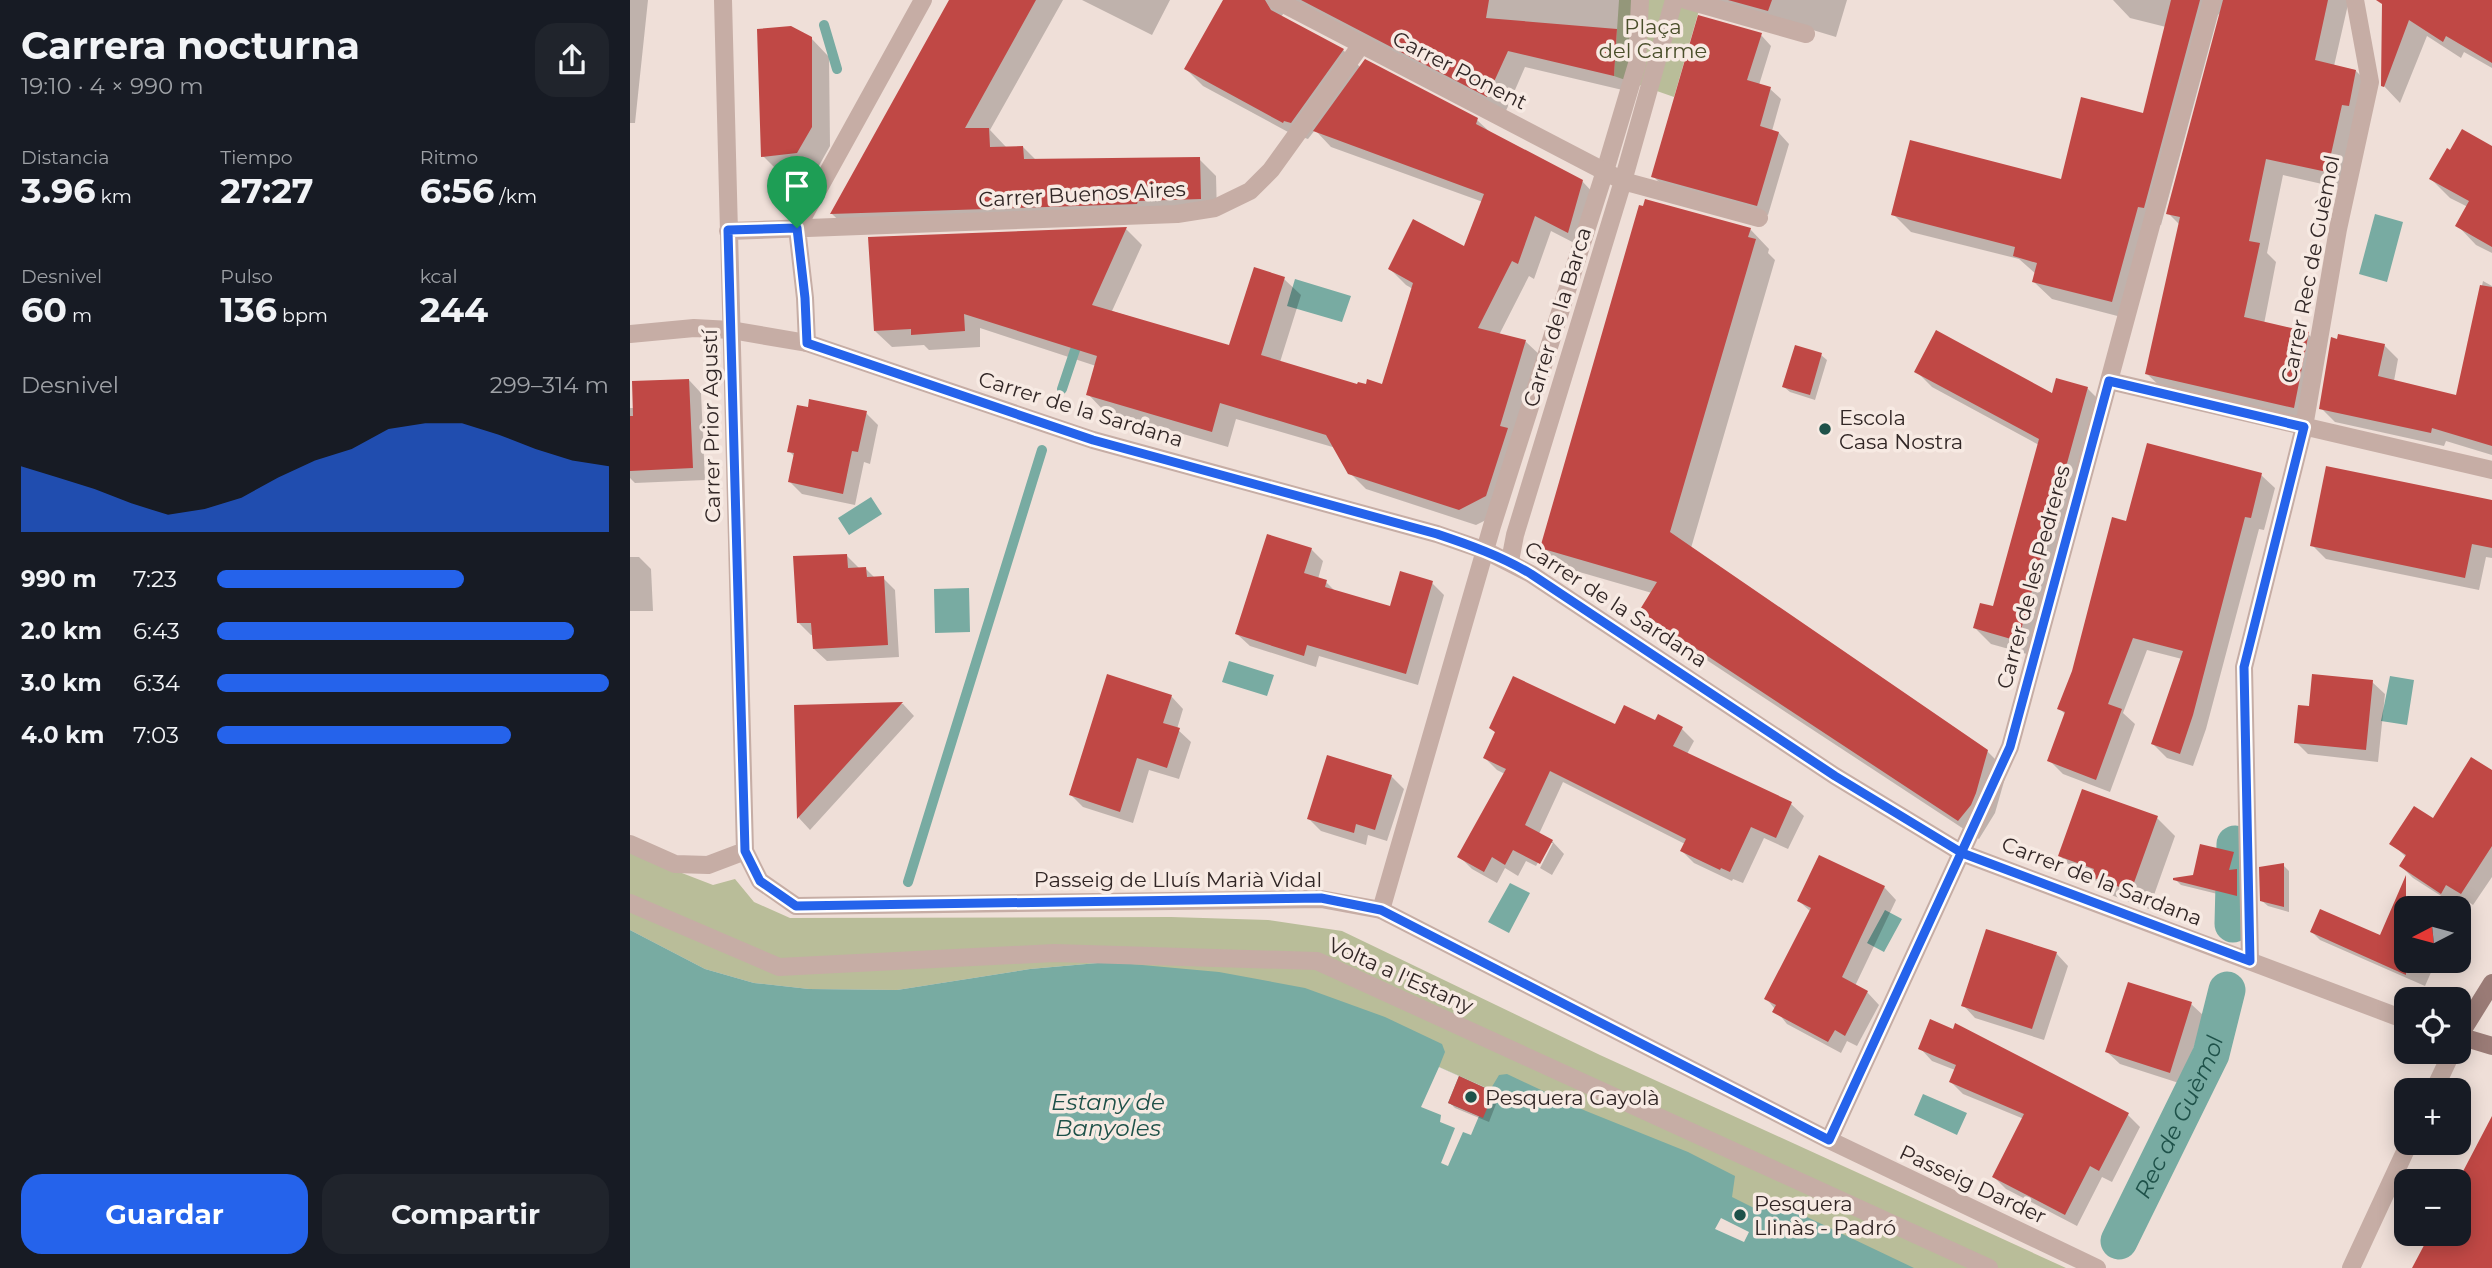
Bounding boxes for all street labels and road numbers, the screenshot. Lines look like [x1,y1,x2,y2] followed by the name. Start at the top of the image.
[1389,25,1531,115] street label: Carrer Ponent
[2276,153,2344,385] street label: Carrer Rec de Guèmol
[978,176,1186,212] street label: Carrer Buenos Aires
[1518,224,1596,410] street label: Carrer de la Barca
[697,328,725,523] street label: Carrer Prior Agustí
[976,366,1186,452] street label: Carrer de la Sardana
[1991,463,2075,691] street label: Carrer de les Pedreres
[1520,536,1712,672] street label: Carrer de la Sardana
[1998,831,2206,931] street label: Carrer de la Sardana
[1034,867,1322,892] street label: Passeig de Lluís Marià Vidal
[1325,932,1478,1018] street label: Volta a l'Estany
[1896,1139,2050,1229] street label: Passeig Darder

